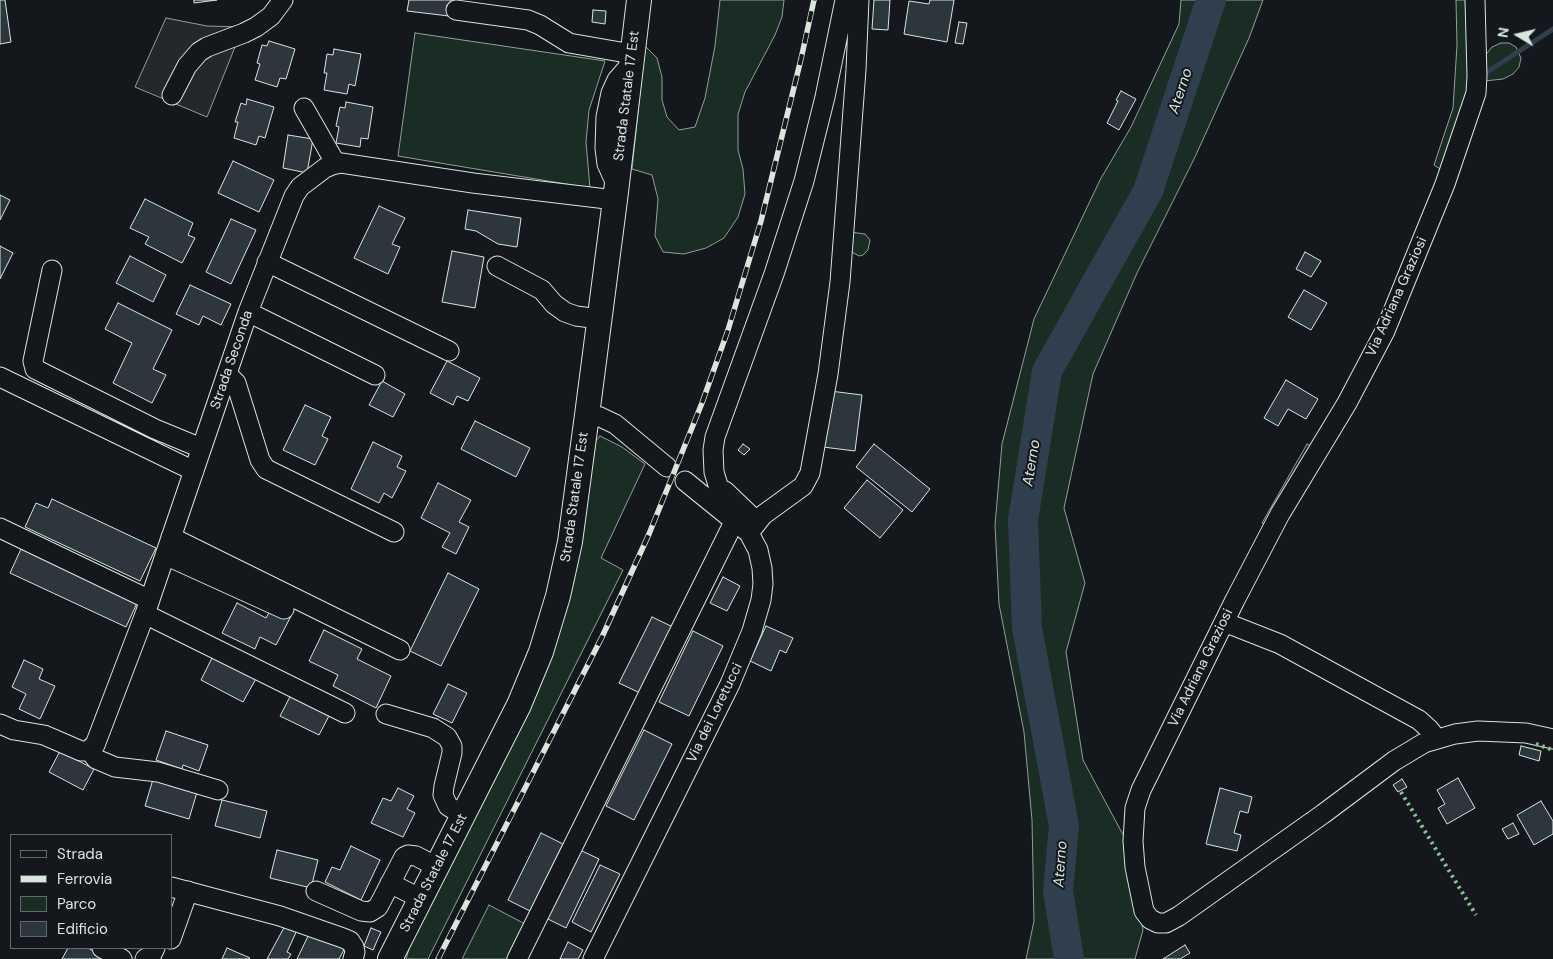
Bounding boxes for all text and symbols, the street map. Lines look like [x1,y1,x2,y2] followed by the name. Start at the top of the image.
[1493,10,1543,60] north arrow
[1493,26,1513,39] text: N
[611,30,643,162] street label: Strada Statale 17 Est
[1165,66,1197,116] water label: Aterno
[1363,235,1431,359] street label: Via Adriana Graziosi
[207,308,257,412] street label: Strada Seconda
[558,431,592,563] street label: Strada Statale 17 Est
[1019,439,1045,487] water label: Aterno
[1165,606,1237,730] street label: Via Adriana Graziosi
[684,660,746,766] street label: Via dei Loretucci
[397,811,471,935] street label: Strada Statale 17 Est
[10,834,172,949] legend
[1050,840,1072,888] water label: Aterno
[57,844,103,864] text: Strada
[57,869,112,889] text: Ferrovia
[57,894,96,914] text: Parco
[57,919,108,939] text: Edificio

